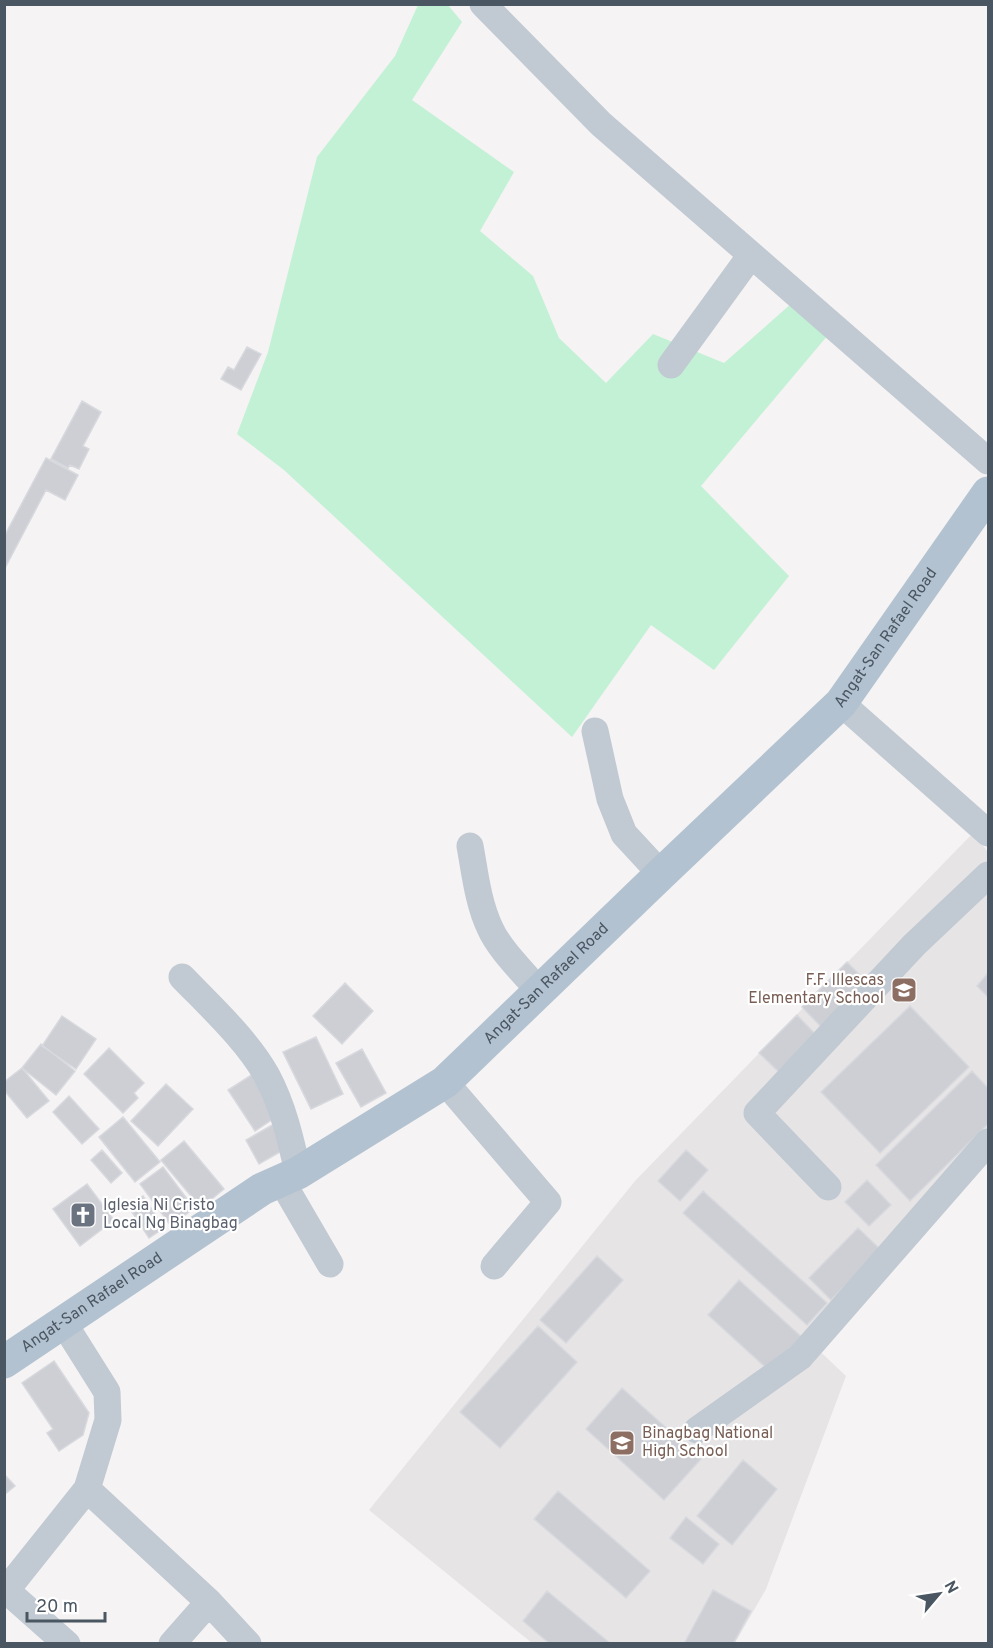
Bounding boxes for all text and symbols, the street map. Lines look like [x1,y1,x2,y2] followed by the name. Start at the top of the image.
[830,564,942,712] street label: Angat-San Rafael Road
[480,919,614,1049] street label: Angat-San Rafael Road
[748,971,884,1009] place label: F.F. Illescas Elementary School
[889,975,919,1005] school or university icon: F.F. Illescas Elementary School
[103,1196,238,1234] place label: Iglesia Ni Cristo Local Ng Binagbag
[68,1200,98,1230] church icon: Iglesia Ni Cristo Local Ng Binagbag
[17,1248,167,1358] street label: Angat-San Rafael Road
[642,1424,773,1462] place label: Binagbag National High School
[607,1428,637,1458] school or university icon: Binagbag National High School
[909,1564,969,1624] north arrow
[939,1578,962,1598] text: N
[27,1585,105,1623] scale bar
[36,1596,78,1619] text: 20 m

